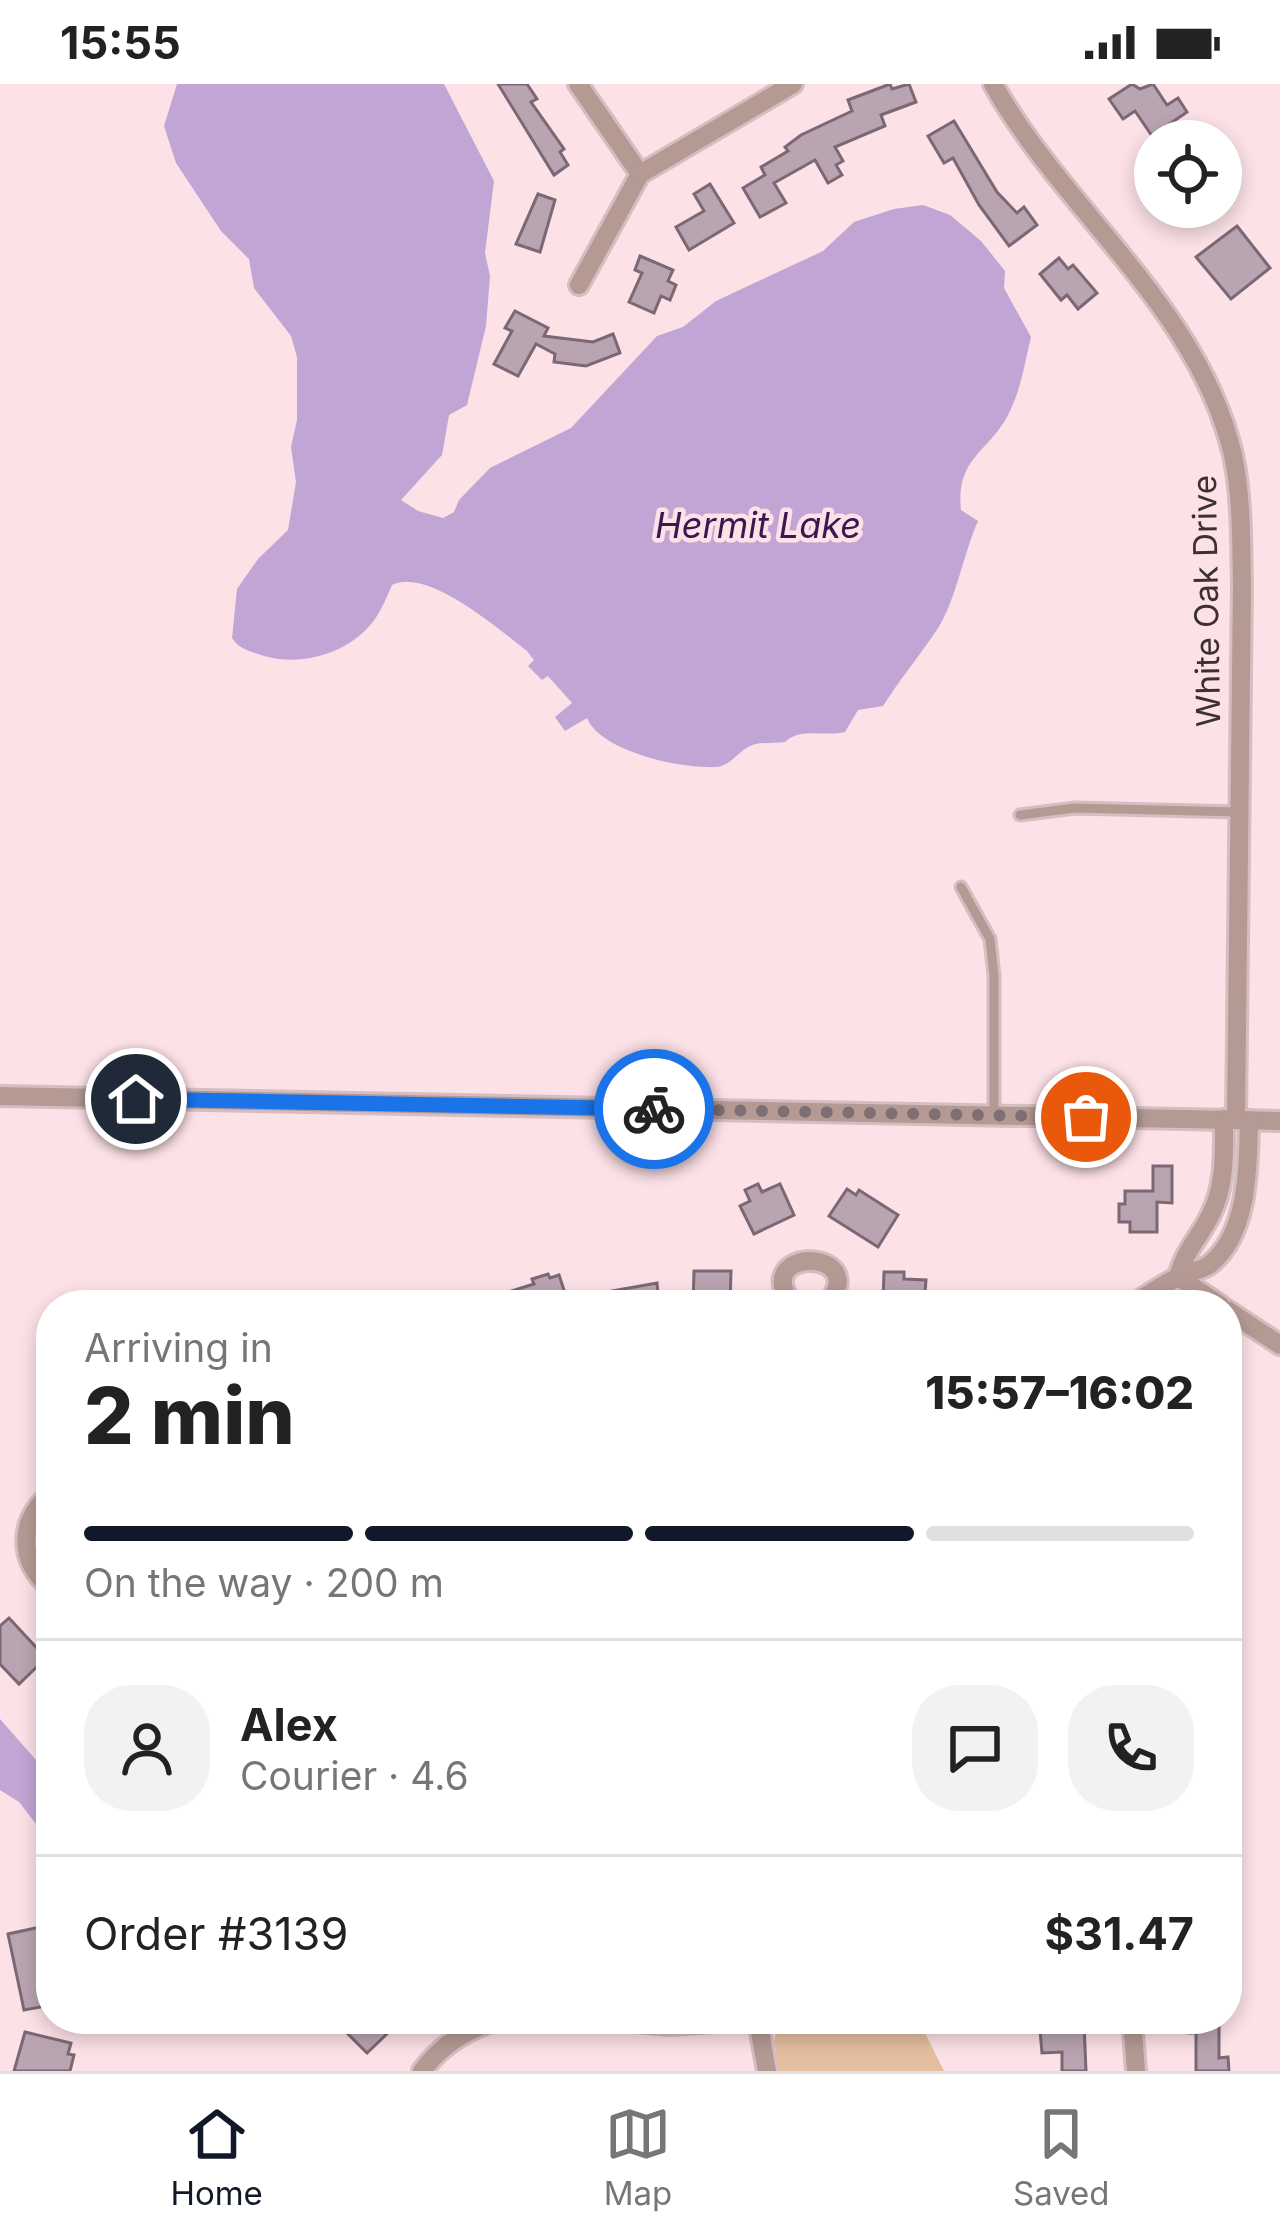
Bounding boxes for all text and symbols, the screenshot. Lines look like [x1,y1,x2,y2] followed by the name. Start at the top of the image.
[60,15,181,70] text: 15:55
[1134,120,1242,228] map controls
[1134,120,1242,228] button: locate
[1184,475,1228,727] street label: White Oak Drive
[655,503,861,547] water label: Hermit Lake
[85,1048,187,1150] pin
[594,1049,714,1169] courier
[103,1066,169,1132] icon: home
[1035,1066,1137,1168] pin
[621,1076,687,1142] icon: bike
[1053,1084,1119,1150] icon: bag
[84,1324,273,1371] text: Arriving in
[925,1365,1194,1420] text: 15:57–16:02
[84,1368,295,1463] text: 2 min
[84,1559,444,1606] text: On the way · 200 m
[84,1685,210,1811] button: person
[912,1685,1038,1811] button: chat
[1068,1685,1194,1811] button: phone
[240,1697,338,1752] text: Alex
[240,1752,469,1799] text: Courier · 4.6
[84,1906,348,1961] text: Order #3139
[1044,1906,1194,1961] text: $31.47
[170,2101,263,2213] tab: Home
[604,2101,672,2213] tab: Map
[1013,2101,1110,2213] tab: Saved

